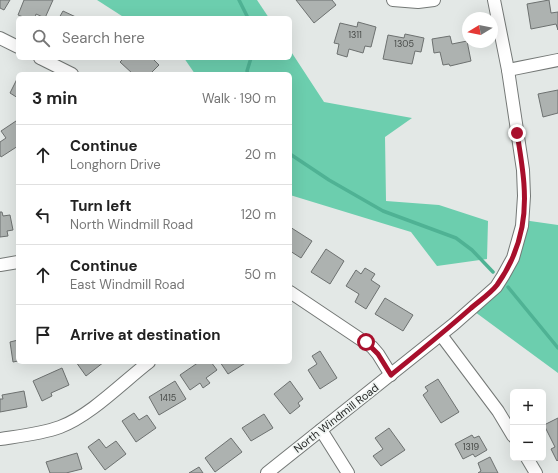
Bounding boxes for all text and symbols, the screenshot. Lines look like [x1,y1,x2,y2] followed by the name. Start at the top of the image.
[462,12,498,48] north arrow
[16,16,292,60] search box
[30,27,52,49] icon: search
[62,28,145,48] text: Search here
[348,29,362,41] house number: 1311
[394,38,414,50] house number: 1305
[32,87,77,109] text: 3 min
[202,90,276,107] text: Walk · 190 m
[508,124,526,142] route end
[70,136,138,156] text: Continue
[32,144,54,166] icon: ahead
[245,146,276,163] text: 20 m
[70,156,161,173] text: Longhorn Drive
[70,196,131,216] text: Turn left
[32,204,54,226] icon: left
[241,206,276,223] text: 120 m
[70,216,193,233] text: North Windmill Road
[70,256,138,276] text: Continue
[32,264,54,286] icon: ahead
[244,266,276,283] text: 50 m
[70,276,185,293] text: East Windmill Road
[32,324,54,346] icon: arrive
[70,325,221,345] text: Arrive at destination
[357,333,375,351] route start
[291,380,381,456] street label: North Windmill Road
[510,389,546,461] map controls
[510,389,546,425] button: +
[160,392,176,404] house number: 1415
[510,425,546,461] button: −
[463,441,480,453] house number: 1319

